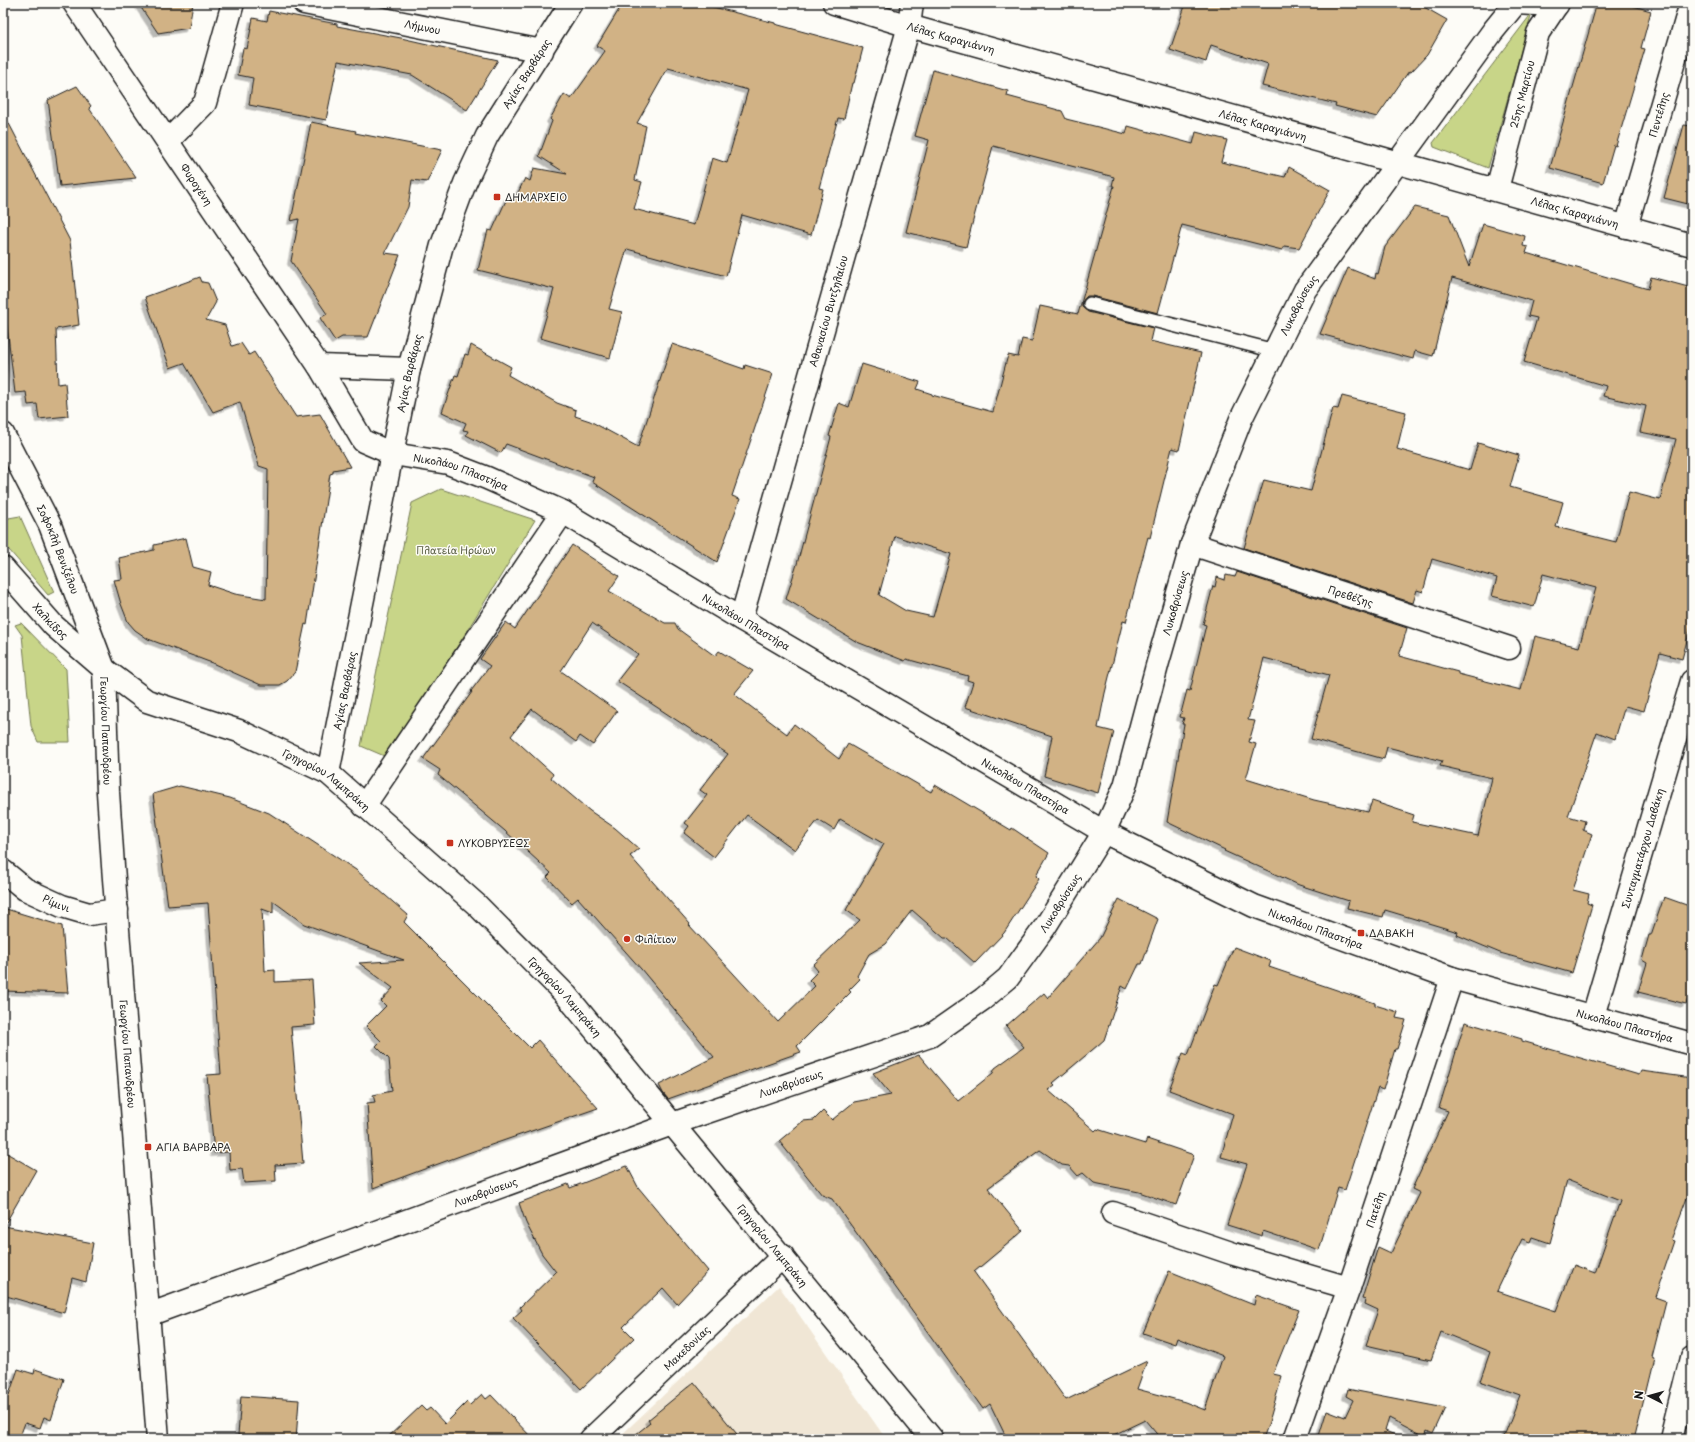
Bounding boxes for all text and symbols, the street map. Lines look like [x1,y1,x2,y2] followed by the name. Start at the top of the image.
[403,15,442,37] street label: Λήμνου
[905,18,997,57] street label: Λέλας Καραγιάννη
[498,36,554,111] street label: Αγίας Βαρβάρας
[1505,58,1538,130] street label: 25ης Μαρτίου
[1644,90,1672,139] street label: Πεντέλης
[1217,105,1309,144] street label: Λέλας Καραγιάννη
[177,160,217,208] street label: Φυρογένη
[505,189,567,204] place label: ΔΗΜΑΡΧΕΙΟ
[492,192,502,202] marker: ΔΗΜΑΡΧΕΙΟ
[1530,192,1621,231] street label: Λέλας Καραγιάννη
[805,253,851,368] street label: Αθανασίου Βιντζηλαίου
[1276,272,1321,338] street label: Λυκοβρύσεως
[392,332,425,414] street label: Αγίας Βαρβάρας
[412,449,511,494] street label: Νικολάου Πλαστήρα
[34,502,83,596] street label: Σοφοκλή Βενιζέλου
[416,542,496,557] park label: Πλατεία Ηρώων
[1158,568,1191,637] street label: Λυκοβρύσεως
[1326,581,1375,610] street label: Πρεβέζης
[700,590,794,654] street label: Νικολάου Πλαστήρα
[30,599,72,642] street label: Χαλκίδος
[329,650,359,731] street label: Αγίας Βαρβάρας
[97,676,116,786] street label: Γεωργίου Παπανδρέου
[280,745,374,814] street label: Γρηγορίου Λαμπράκη
[979,754,1073,818] street label: Νικολάου Πλαστήρα
[1617,786,1667,910] street label: Συνταγματάρχου Δαβάκη
[458,835,530,850] place label: ΛΥΚΟΒΡΥΣΕΩΣ
[445,838,455,848] marker: ΛΥΚΟΒΡΥΣΕΩΣ
[1036,870,1084,935] street label: Λυκοβρύσεως
[41,890,73,915] street label: Ρίμινι
[1267,904,1366,952] street label: Νικολάου Πλαστήρα
[1369,925,1414,940] place label: ΔΑΒΑΚΗ
[1356,928,1366,938] marker: ΔΑΒΑΚΗ
[635,931,677,946] place label: Φιλίτιον
[622,934,632,944] marker: Φιλίτιον
[525,953,605,1040] street label: Γρηγορίου Λαμπράκη
[117,999,140,1109] street label: Γεωργίου Παπανδρέου
[1575,1005,1675,1046] street label: Νικολάου Πλαστήρα
[756,1065,824,1101] street label: Λυκοβρύσεως
[156,1139,231,1154] place label: ΑΓΙΑ ΒΑΡΒΑΡΑ
[143,1142,153,1152] marker: ΑΓΙΑ ΒΑΡΒΑΡΑ
[451,1173,519,1210] street label: Λυκοβρύσεως
[1362,1189,1388,1229] street label: Πατέλη
[734,1200,812,1290] street label: Γρηγορίου Λαμπράκη
[660,1322,713,1373] street label: Μακεδονίας
[1629,1376,1669,1416] north arrow
[1630,1389,1647,1400] text: N

